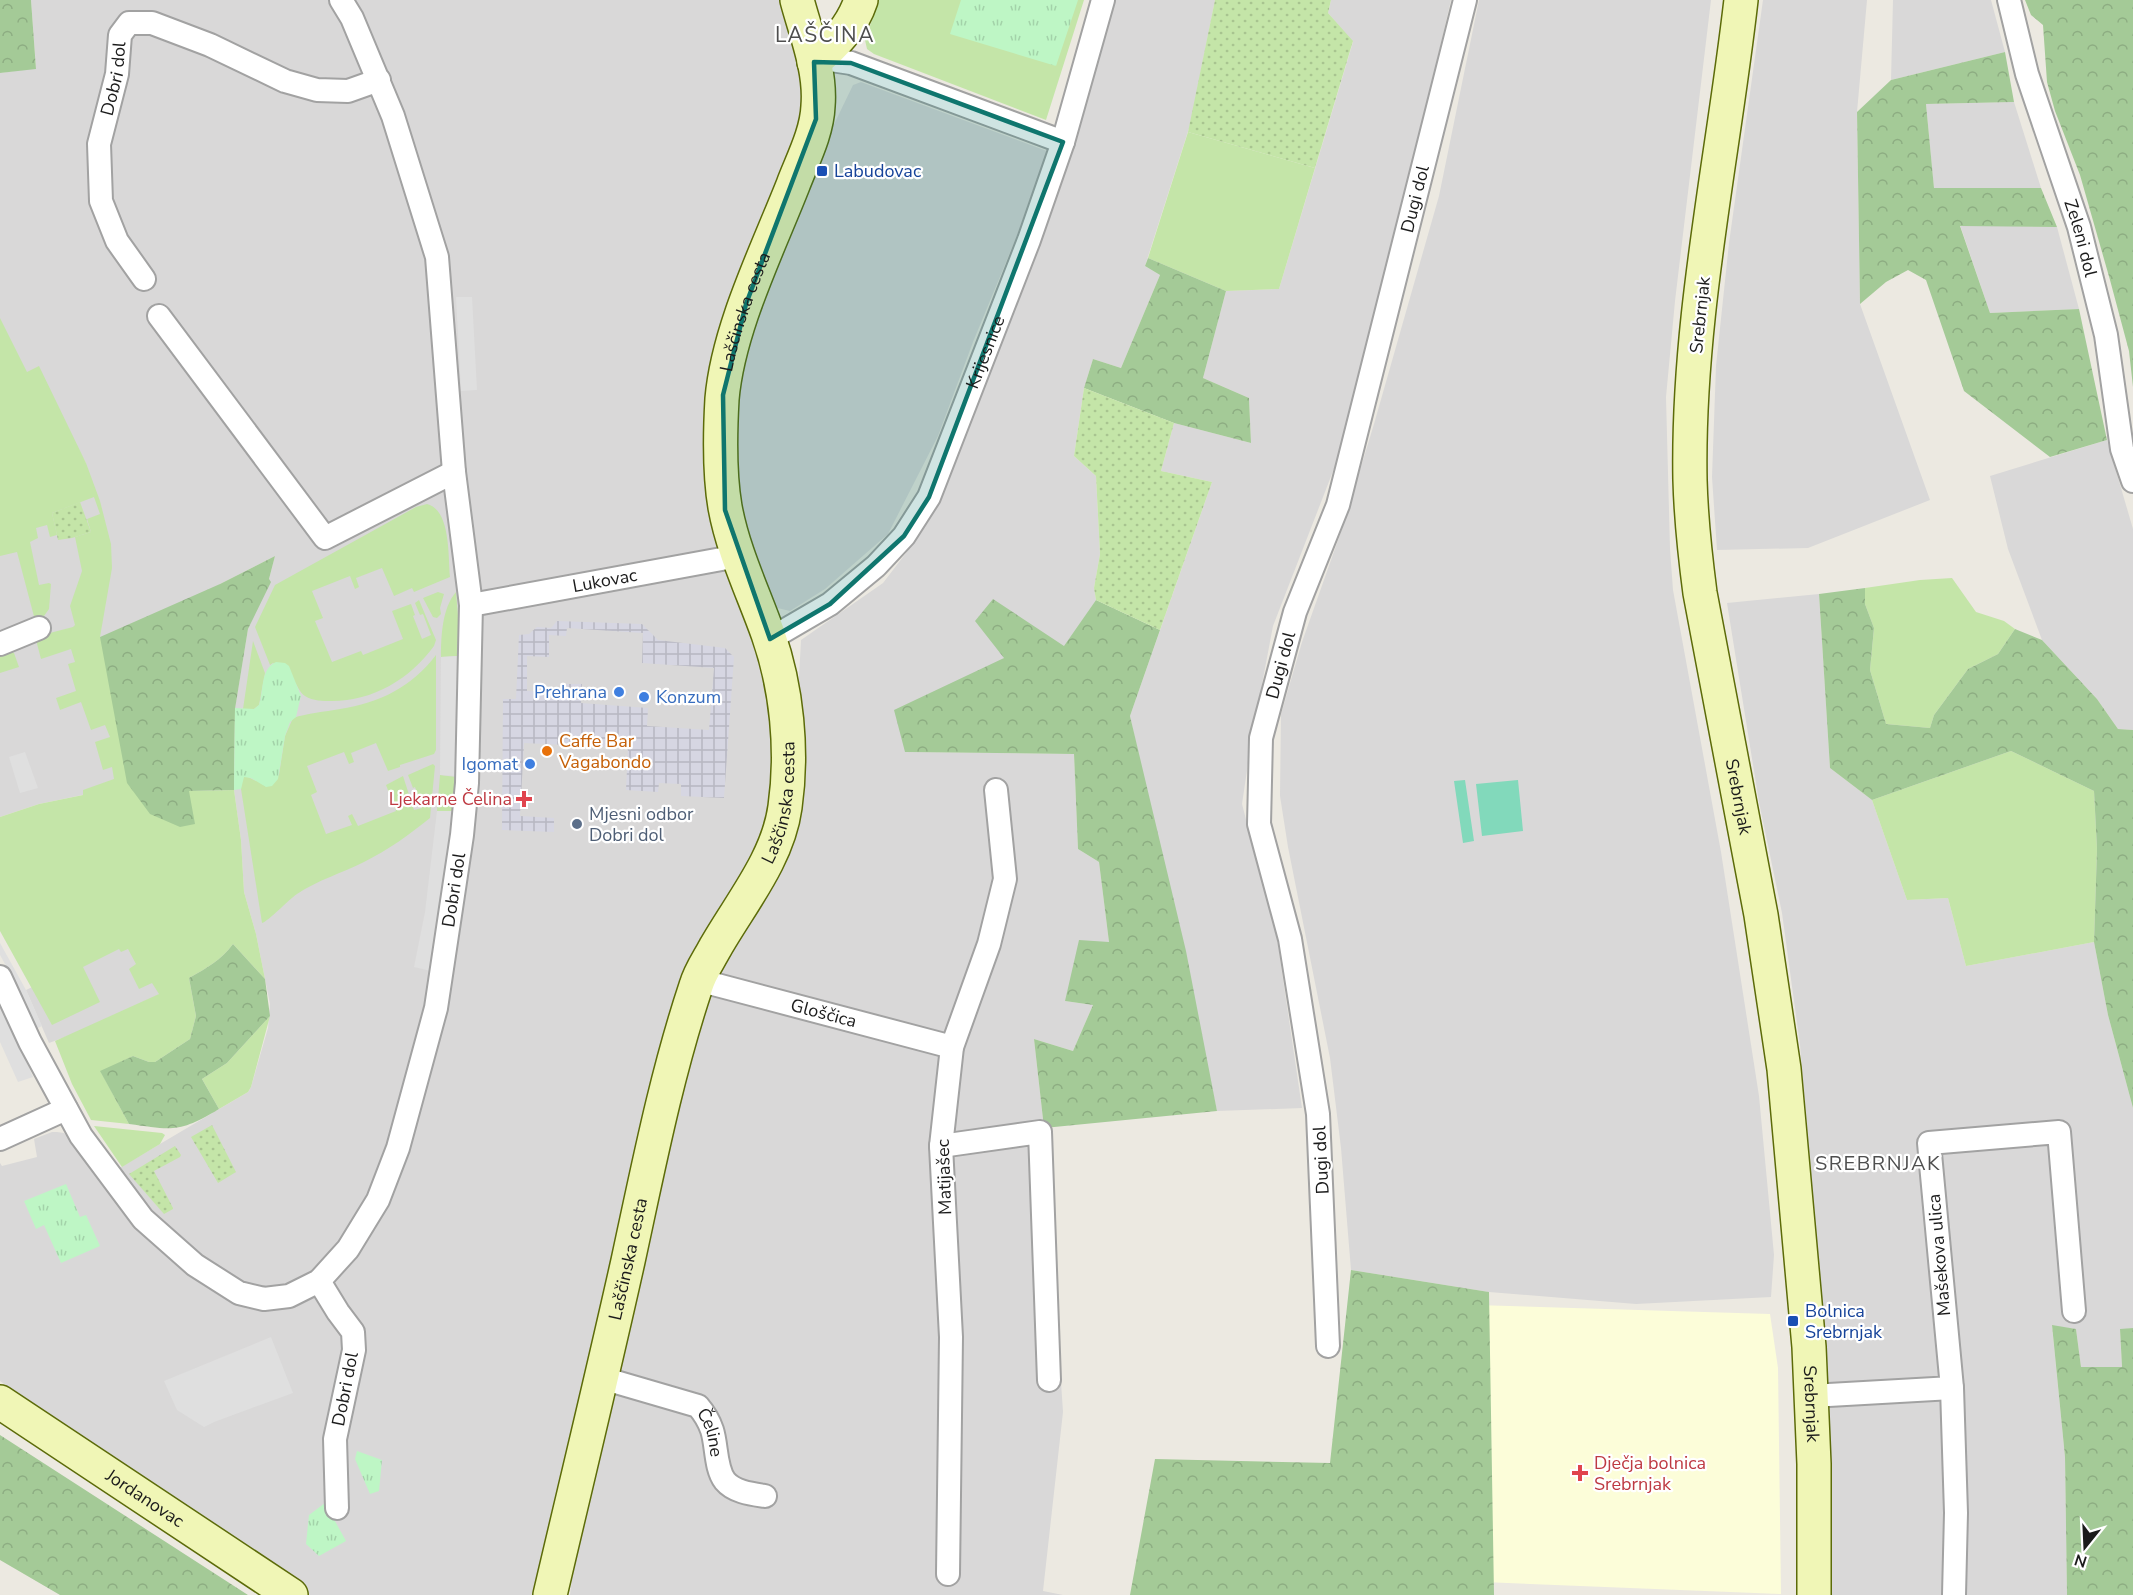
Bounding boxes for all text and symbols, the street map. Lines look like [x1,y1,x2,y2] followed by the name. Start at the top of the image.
[775,21,875,49] district label: LAŠČINA
[95,40,132,118] street label: Dobri dol
[834,159,921,183] place label: Labudovac
[1395,162,1435,235] street label: Dugi dol
[815,164,829,178] marker: Labudovac
[2058,196,2103,280] street label: Zeleni dol
[714,248,776,374] street label: Laščinska cesta
[1684,275,1716,355] street label: Srebrnjak
[960,312,1010,392] street label: Krijesnice
[570,563,639,598] street label: Lukovac
[1260,628,1301,701] street label: Dugi dol
[534,680,607,704] place label: Prehrana
[612,685,626,699] marker: Prehrana
[656,685,721,709] place label: Konzum
[637,690,651,704] marker: Konzum
[558,729,651,774] place label: Caffe Bar Vagabondo
[756,741,800,868] street label: Laščinska cesta
[540,744,554,758] marker: Caffe Bar Vagabondo
[462,752,519,776] place label: Igomat
[523,757,537,771] marker: Igomat
[1720,757,1758,838] street label: Srebrnjak
[389,787,512,811] place label: Ljekarne Čelina
[517,792,531,806] marker: Ljekarne Čelina
[589,802,694,847] place label: Mjesni odbor Dobri dol
[570,817,584,831] marker: Mjesni odbor Dobri dol
[436,850,471,929] street label: Dobri dol
[788,993,859,1033] street label: Gloščica
[1307,1124,1335,1195] street label: Dugi dol
[931,1139,957,1215] street label: Matijašec
[1815,1150,1941,1177] district label: SREBRNJAK
[1922,1193,1956,1317] street label: Mašekova ulica
[603,1196,653,1323] street label: Laščinska cesta
[1805,1299,1883,1344] place label: Bolnica Srebrnjak
[1786,1314,1800,1328] marker: Bolnica Srebrnjak
[326,1349,364,1428] street label: Dobri dol
[1798,1365,1825,1444] street label: Srebrnjak
[691,1403,729,1458] street label: Čeline
[1594,1451,1706,1496] place label: Dječja bolnica Srebrnjak
[100,1463,189,1533] street label: Jordanovac
[1571,1464,1589,1482] marker: Dječja bolnica Srebrnjak
[2055,1517,2115,1577] north arrow
[2072,1548,2090,1573] text: N

